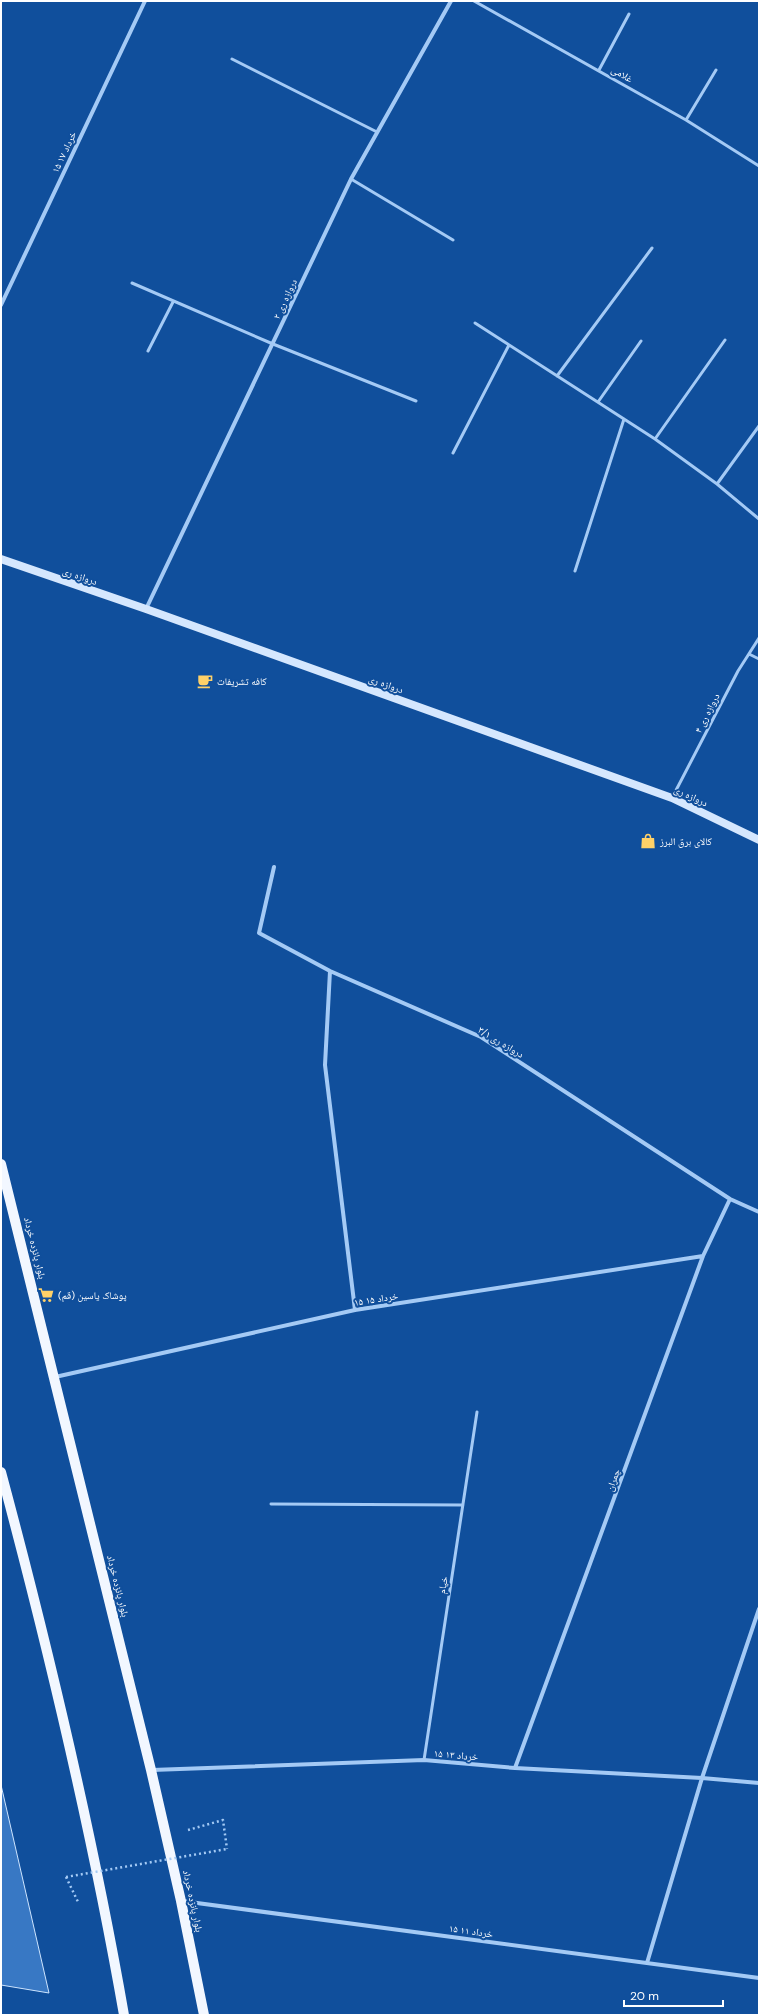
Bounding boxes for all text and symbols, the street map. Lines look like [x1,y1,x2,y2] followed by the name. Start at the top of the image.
[609,63,635,85] street label: غلامی
[49,129,80,175] street label: ۱۵ خرداد ۱۷
[270,277,300,321] street label: دروازه ری ۲
[61,564,99,588] street label: دروازه ری
[196,672,214,690] cafe icon: کافه تشریفات
[367,672,405,696] street label: دروازه ری
[217,675,267,688] place label: کافه تشریفات
[691,691,723,735] street label: دروازه ری ۴
[672,783,710,809] street label: دروازه ری
[639,832,657,850] shop icon: کالای برق البرز
[659,835,712,848] place label: کالای برق البرز
[476,1023,526,1061] street label: دروازه ری ۳/۱
[21,1216,49,1281] street label: بلوار پانزده خرداد
[37,1286,55,1304] supermarket icon: پوشاک یاسین (قم)
[58,1289,127,1303] place label: پوشاک یاسین (قم)
[353,1289,400,1309] street label: ۱۵ خرداد ۱۵
[603,1466,623,1493] street label: چمران
[104,1554,132,1619] street label: بلوار پانزده خرداد
[435,1575,452,1595] street label: خیام
[433,1747,479,1763] street label: ۱۵ خرداد ۱۳
[180,1869,206,1934] street label: بلوار پانزده خرداد
[448,1921,494,1941] street label: ۱۵ خرداد ۱۱
[624,1982,723,2008] scale bar
[630,1988,659,2004] text: 20 m

